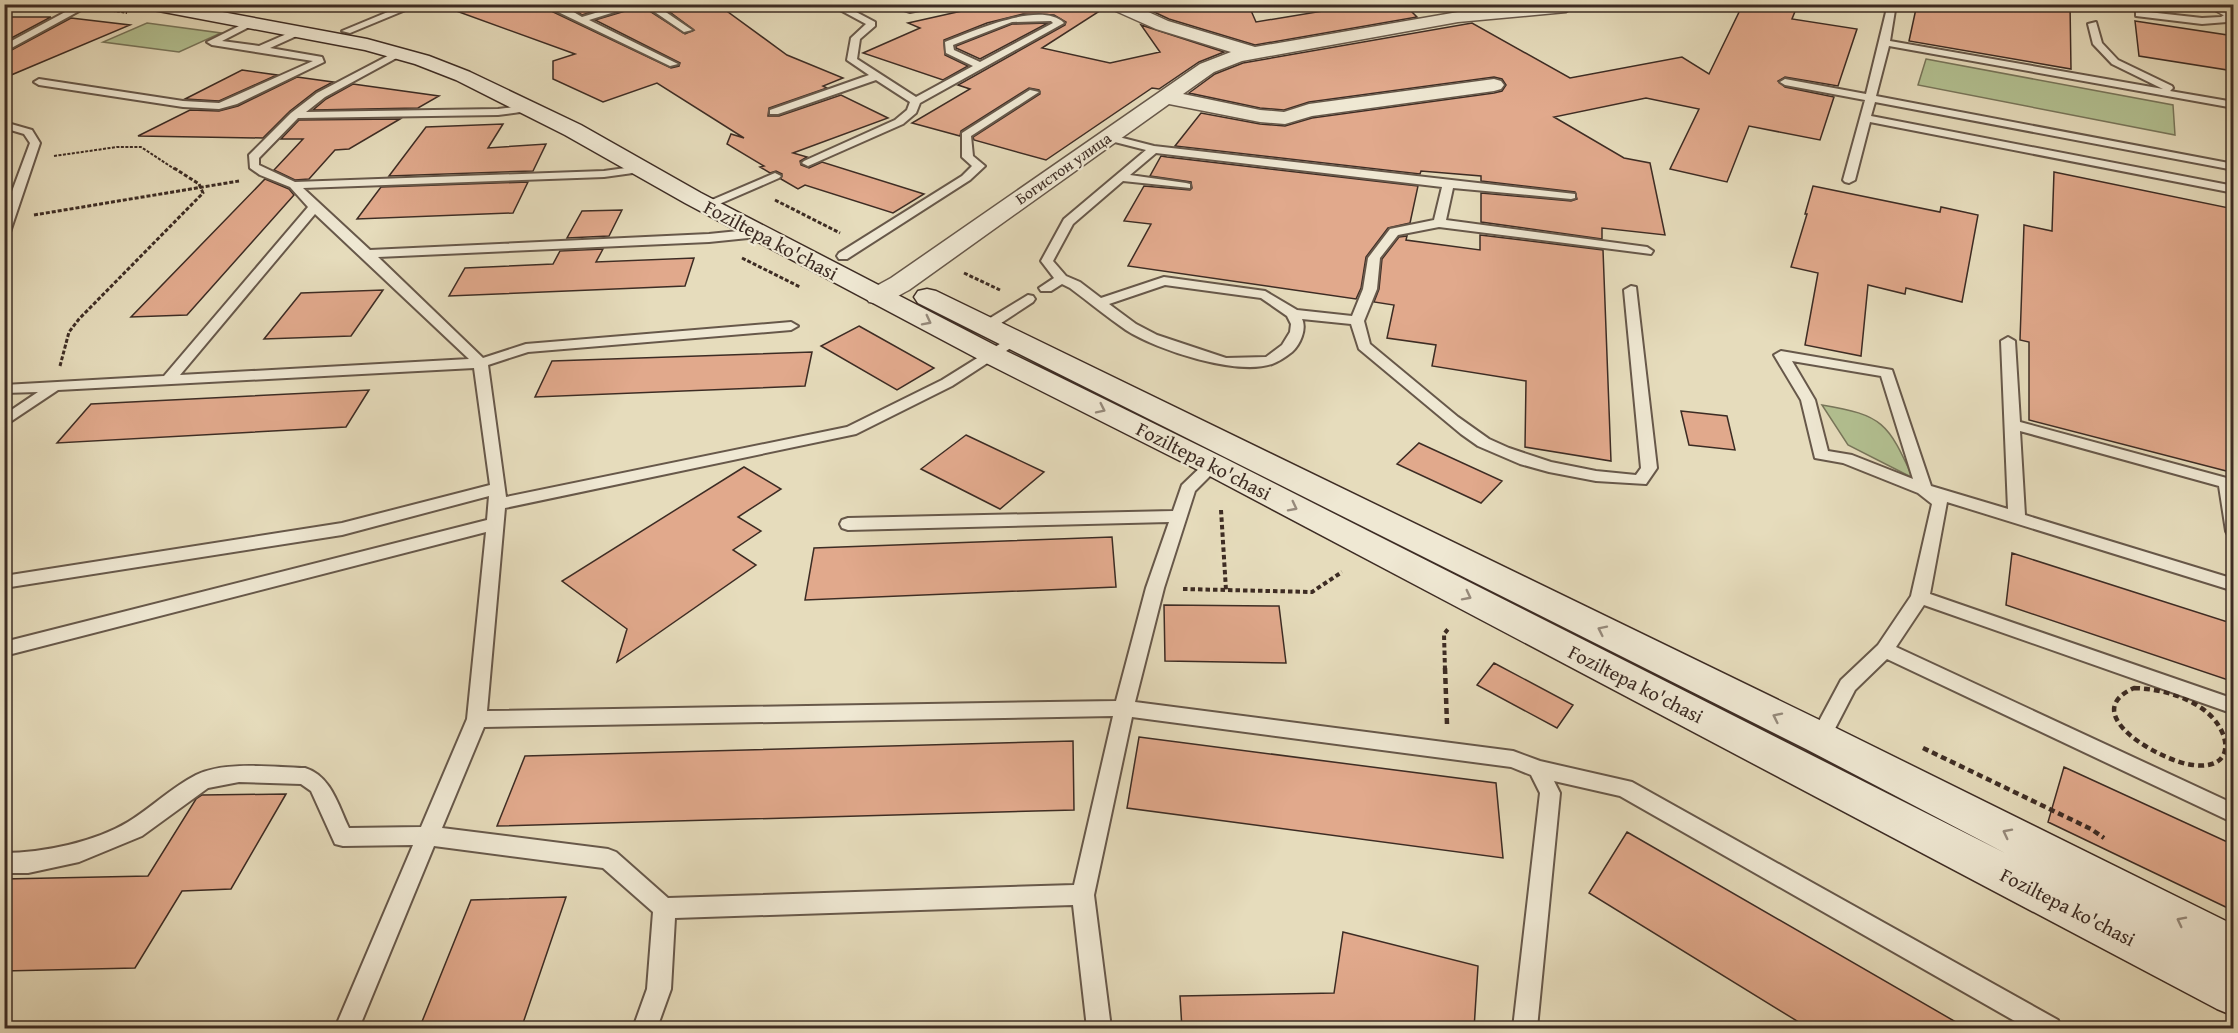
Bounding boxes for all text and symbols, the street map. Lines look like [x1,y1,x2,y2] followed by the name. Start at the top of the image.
[1010,126,1116,210] street label: Богистон улица
[699,192,844,287] street label: Foziltepa ko'chasi
[920,314,931,325] one-way arrow
[1094,402,1105,414] one-way arrow
[1132,414,1277,507] street label: Foziltepa ko'chasi
[1287,499,1298,511] one-way arrow
[1460,589,1471,600] one-way arrow
[1598,626,1609,638] one-way arrow
[1564,637,1709,730] street label: Foziltepa ko'chasi
[1773,713,1783,724] one-way arrow
[2003,829,2014,840] one-way arrow
[1996,860,2141,953] street label: Foziltepa ko'chasi
[2177,917,2188,928] one-way arrow

